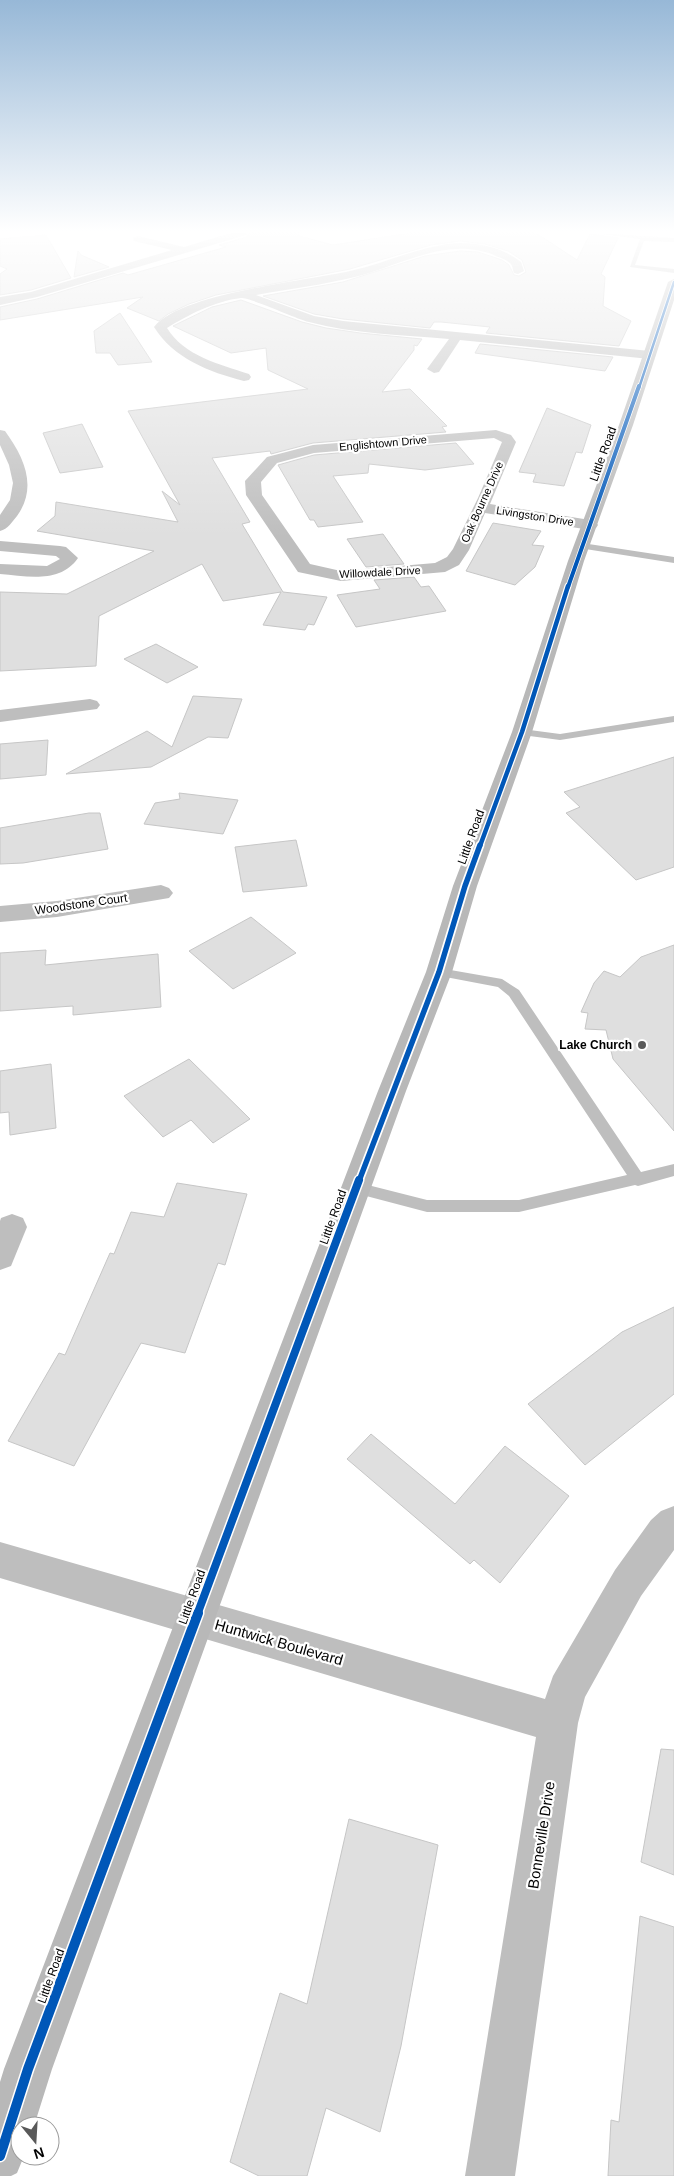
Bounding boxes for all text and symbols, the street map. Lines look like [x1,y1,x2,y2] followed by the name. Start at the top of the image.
[587,425,619,483] street label: Little Road
[339,433,427,453] street label: Englishtown Drive
[459,460,505,544] street label: Oak Bourne Drive
[495,504,575,528] street label: Livingston Drive
[339,564,421,580] street label: Willowdale Drive
[455,808,487,866] street label: Little Road
[34,890,129,917] street label: Woodstone Court
[559,1038,632,1052] place label: Lake Church
[636,1039,648,1051] marker: Lake Church
[317,1188,349,1246] street label: Little Road
[176,1568,208,1626] street label: Little Road
[213,1616,345,1668] street label: Huntwick Boulevard
[524,1780,558,1890] street label: Bonneville Drive
[35,1947,67,2005] street label: Little Road
[10,2116,60,2166] north arrow
[32,2144,46,2163] text: N

